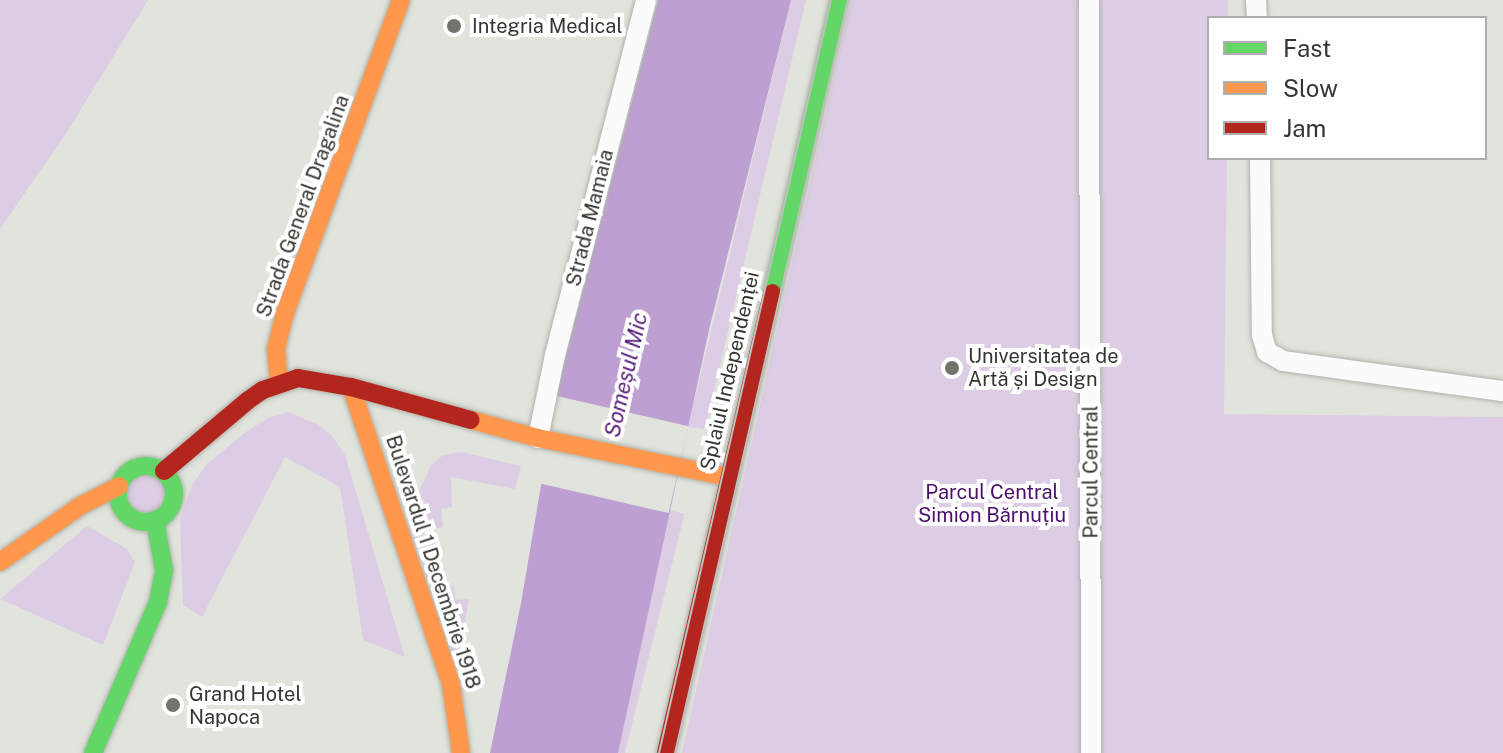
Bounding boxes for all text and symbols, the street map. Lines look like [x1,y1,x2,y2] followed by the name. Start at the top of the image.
[472,14,622,38] place label: Integria Medical
[443,15,465,37] marker: Integria Medical
[1207,16,1487,160] legend
[1283,34,1331,62] text: Fast
[1283,74,1338,102] text: Slow
[252,92,354,320] street label: Strada General Dragalina
[1283,114,1326,142] text: Jam
[561,147,619,289] street label: Strada Mamaia
[695,269,765,473] street label: Splaiul Independenței
[599,310,653,440] water label: Someșul Mic
[968,344,1119,391] place label: Universitatea de Artă și Design
[943,359,961,377] marker: Universitatea de Artă și Design
[1079,405,1103,539] street label: Parcul Central
[381,432,485,692] street label: Bulevardul 1 Decembrie 1918
[918,480,1066,527] park label: Parcul Central Simion Bărnuțiu
[189,682,301,729] place label: Grand Hotel Napoca
[164,696,182,714] marker: Grand Hotel Napoca

